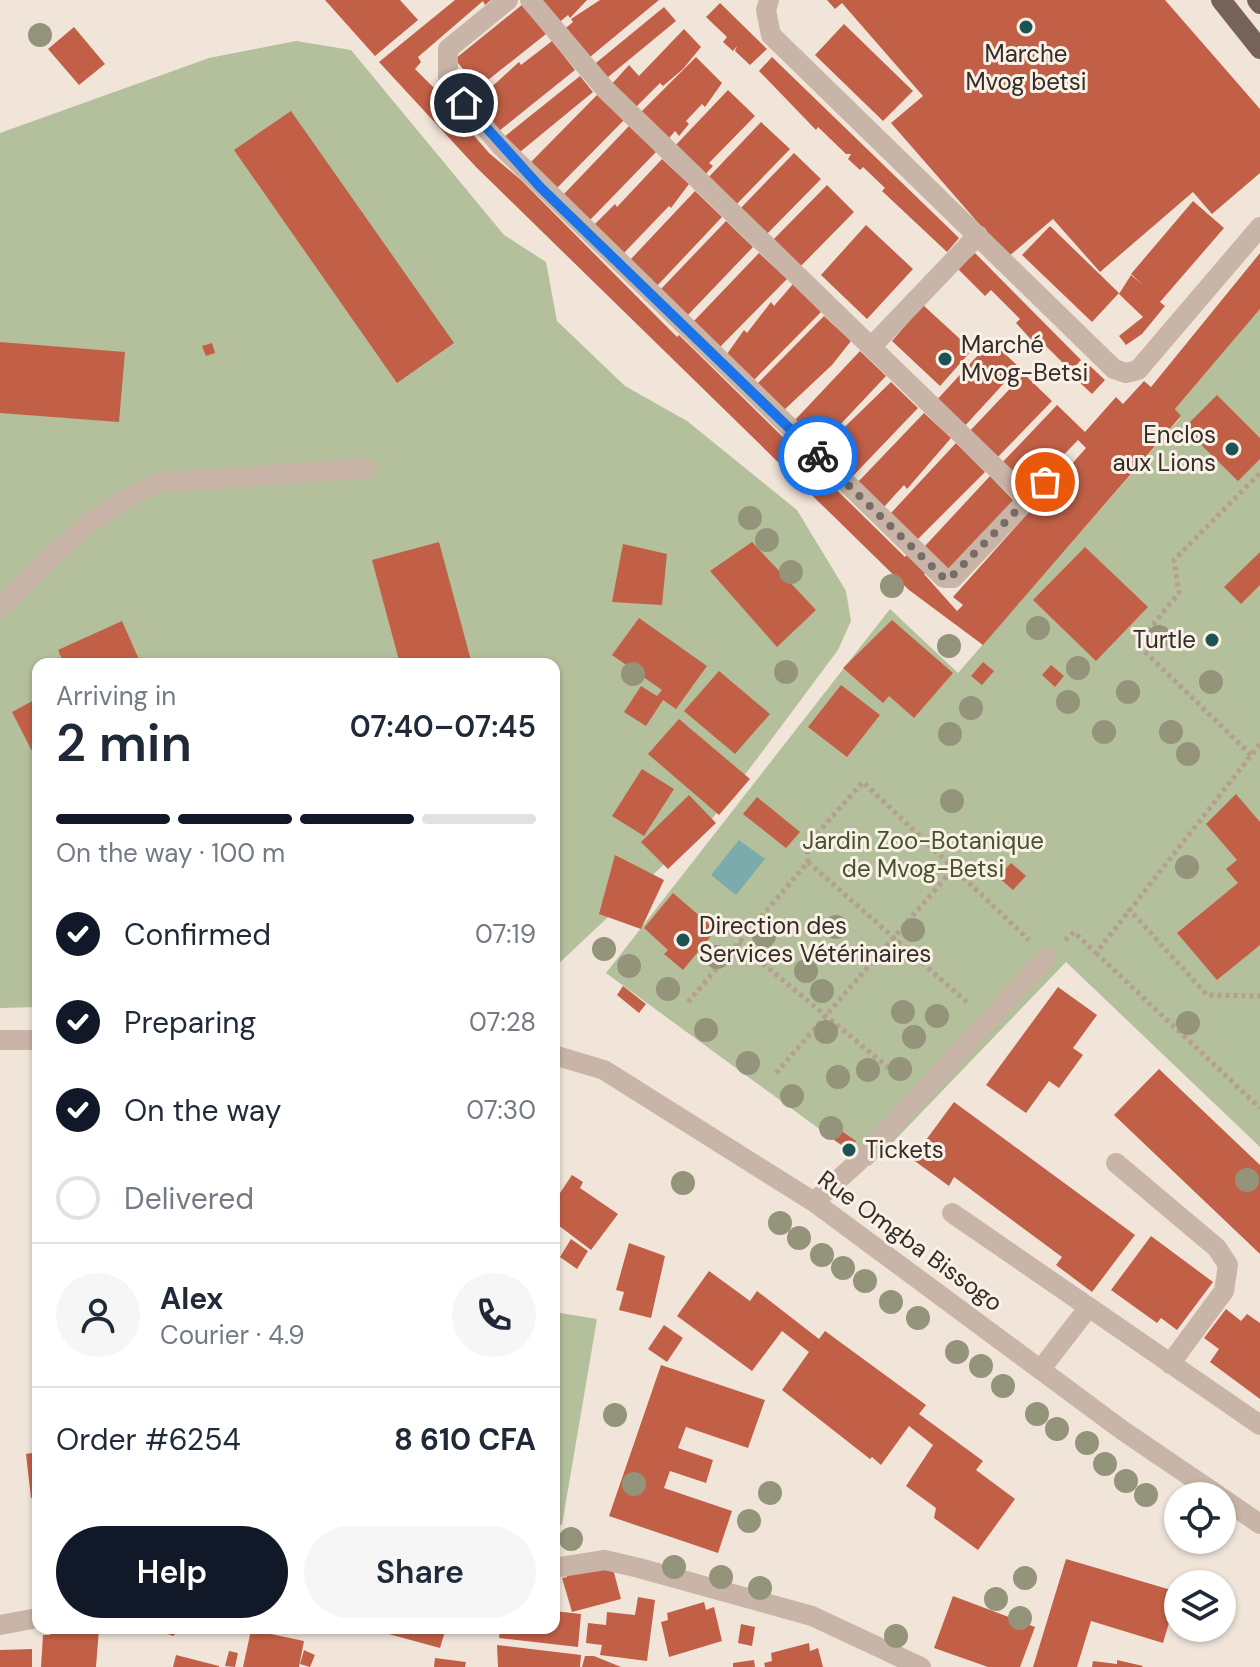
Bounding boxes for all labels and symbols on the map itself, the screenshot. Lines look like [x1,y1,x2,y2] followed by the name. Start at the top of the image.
[1017,18,1035,36] marker: Marche Mvog betsi
[965,38,1087,97] place label: Marche Mvog betsi
[430,69,498,137] pin
[961,329,1088,388] place label: Marché Mvog-Betsi
[936,350,954,368] marker: Marché Mvog-Betsi
[778,416,858,496] courier
[1112,419,1216,478] place label: Enclos aux Lions
[1223,440,1241,458] marker: Enclos aux Lions
[1011,448,1079,516] pin
[1133,624,1196,655] place label: Turtle
[1203,631,1221,649] marker: Turtle
[802,825,1044,884] park label: Jardin Zoo-Botanique de Mvog-Betsi
[699,910,931,969] place label: Direction des Services Vétérinaires
[674,931,692,949] marker: Direction des Services Vétérinaires
[865,1134,944,1165] place label: Tickets
[840,1141,858,1159] marker: Tickets
[812,1163,1009,1318] street label: Rue Omgba Bissogo

